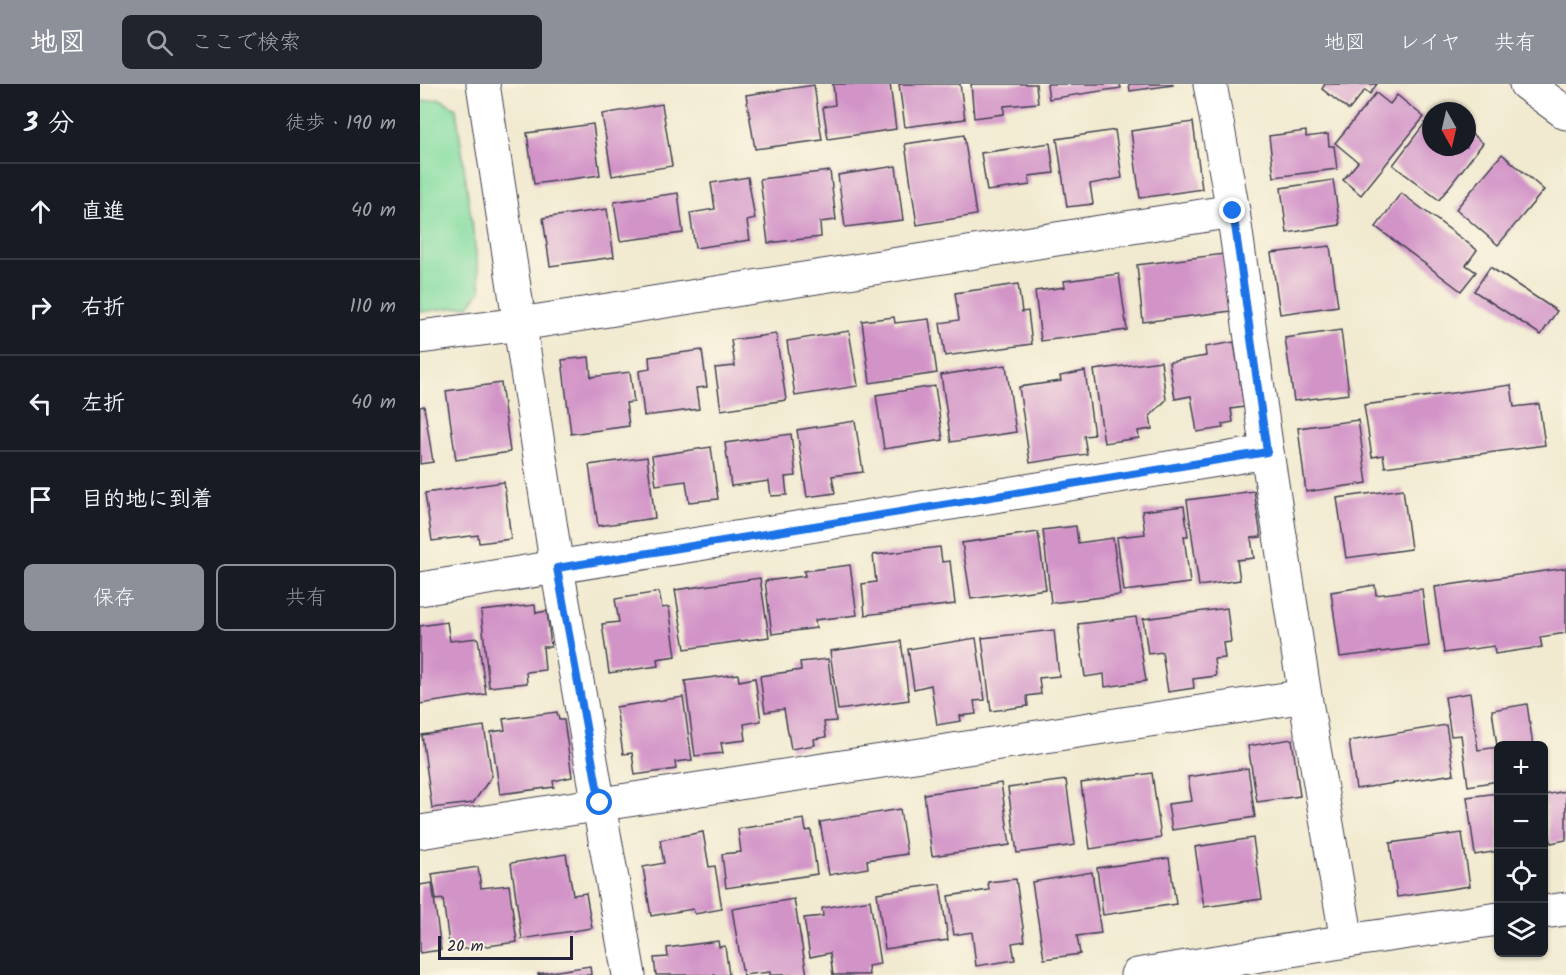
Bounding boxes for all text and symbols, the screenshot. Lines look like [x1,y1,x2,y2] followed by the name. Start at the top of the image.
[122,15,542,69] search box
[30,21,86,66] text: 地図
[143,26,176,59] icon: search
[191,26,301,61] text: ここで検索
[1324,27,1366,60] text: 地図
[1399,27,1461,60] text: レイヤ
[1494,27,1536,60] text: 共有
[1422,102,1476,156] north arrow
[24,103,74,145] text: 3 分
[285,108,396,140] text: 徒歩 · 190 m
[24,195,57,228] icon: ahead
[81,195,125,230] text: 直進
[351,195,396,227] text: 40 m
[1219,197,1245,223] route end
[24,291,57,324] icon: right
[81,291,125,326] text: 右折
[350,291,396,323] text: 110 m
[24,387,57,420] icon: left
[81,387,125,422] text: 左折
[351,387,396,419] text: 40 m
[24,483,57,516] icon: arrive
[81,483,213,518] text: 目的地に到着
[24,564,204,631] button: 保存
[216,564,396,631] button: 共有
[1494,741,1548,957] map controls
[1494,741,1548,795] button: +
[586,789,612,815] route start
[1494,795,1548,849] button: −
[1494,849,1548,903] button: locate
[1494,903,1548,957] button: layers
[438,933,573,960] scale bar
[447,934,483,959] text: 20 m

